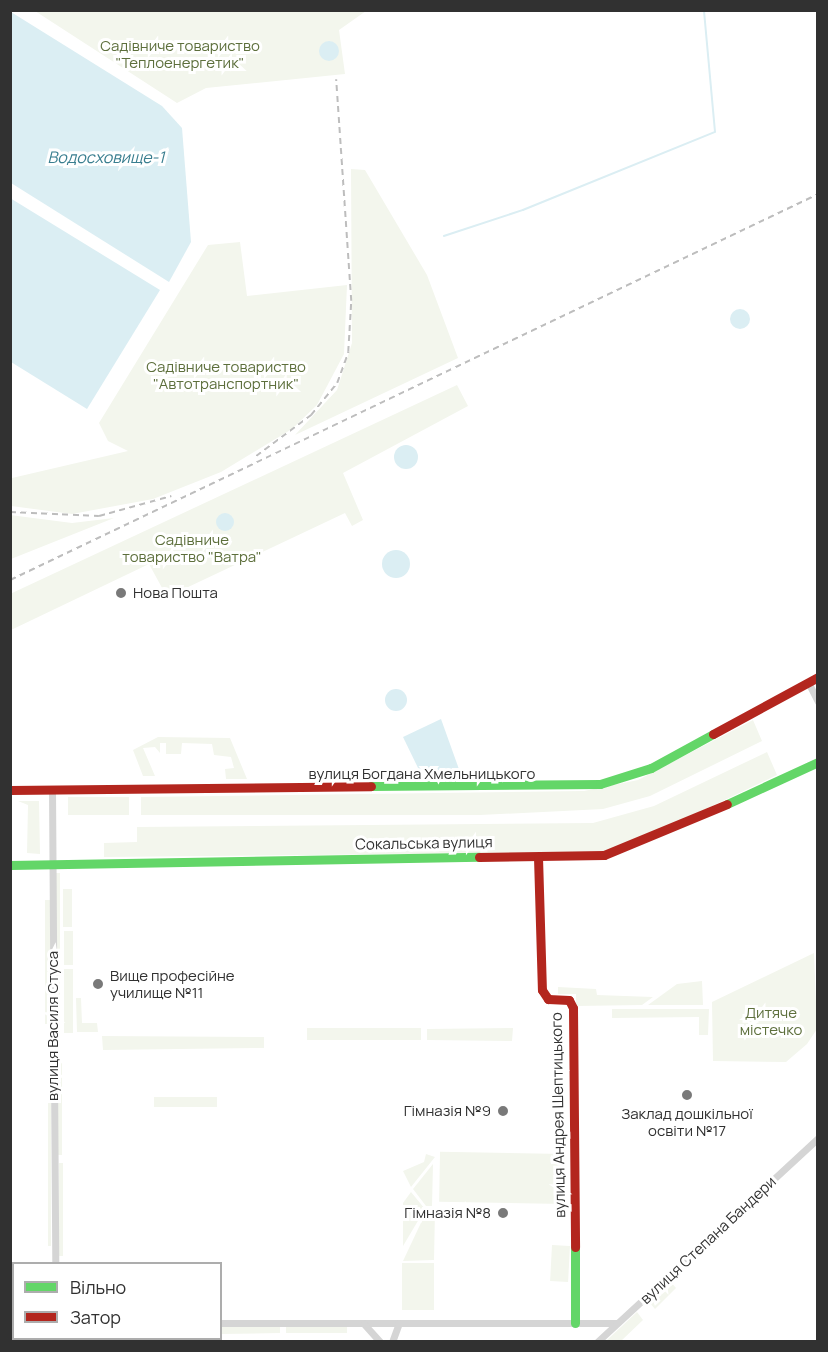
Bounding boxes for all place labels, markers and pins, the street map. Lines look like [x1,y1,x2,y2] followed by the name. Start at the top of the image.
[133,584,218,602] place label: Нова Пошта
[114,586,128,600] marker: Нова Пошта
[110,966,235,1001] place label: Вище професійне училище №11
[91,977,105,991] marker: Вище професійне училище №11
[680,1088,694,1102] marker: Заклад дошкільної освіти №17
[404,1102,491,1120] place label: Гімназія №9
[496,1104,510,1118] marker: Гімназія №9
[621,1104,753,1139] place label: Заклад дошкільної освіти №17
[404,1204,491,1222] place label: Гімназія №8
[496,1206,510,1220] marker: Гімназія №8

